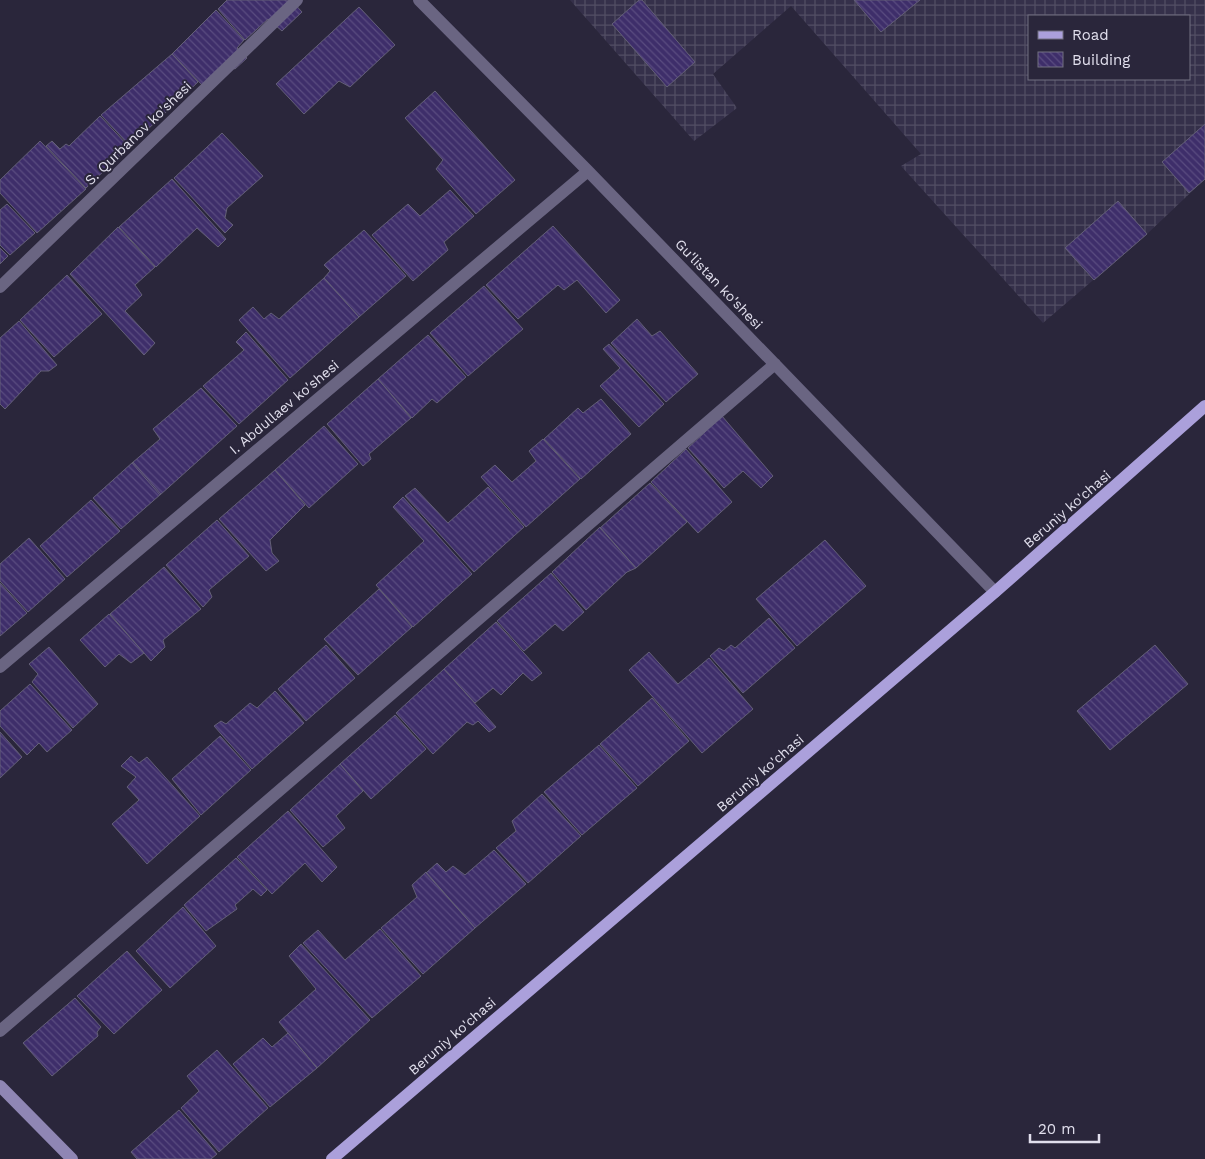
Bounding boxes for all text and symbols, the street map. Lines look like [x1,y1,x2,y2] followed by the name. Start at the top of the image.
[1028,15,1190,80] legend
[1072,26,1109,44] text: Road
[1072,51,1130,69] text: Building
[81,78,195,188] street label: S. Qurbanov ko'shesi
[672,236,766,332] street label: Gu'listan ko'shesi
[226,357,342,457] street label: I. Abdullaev ko'shesi
[1020,467,1114,551] street label: Beruniy ko'chasi
[713,731,807,815] street label: Beruniy ko'chasi
[405,994,499,1078] street label: Beruniy ko'chasi
[1030,1112,1099,1144] scale bar
[1038,1120,1076,1138] text: 20 m

